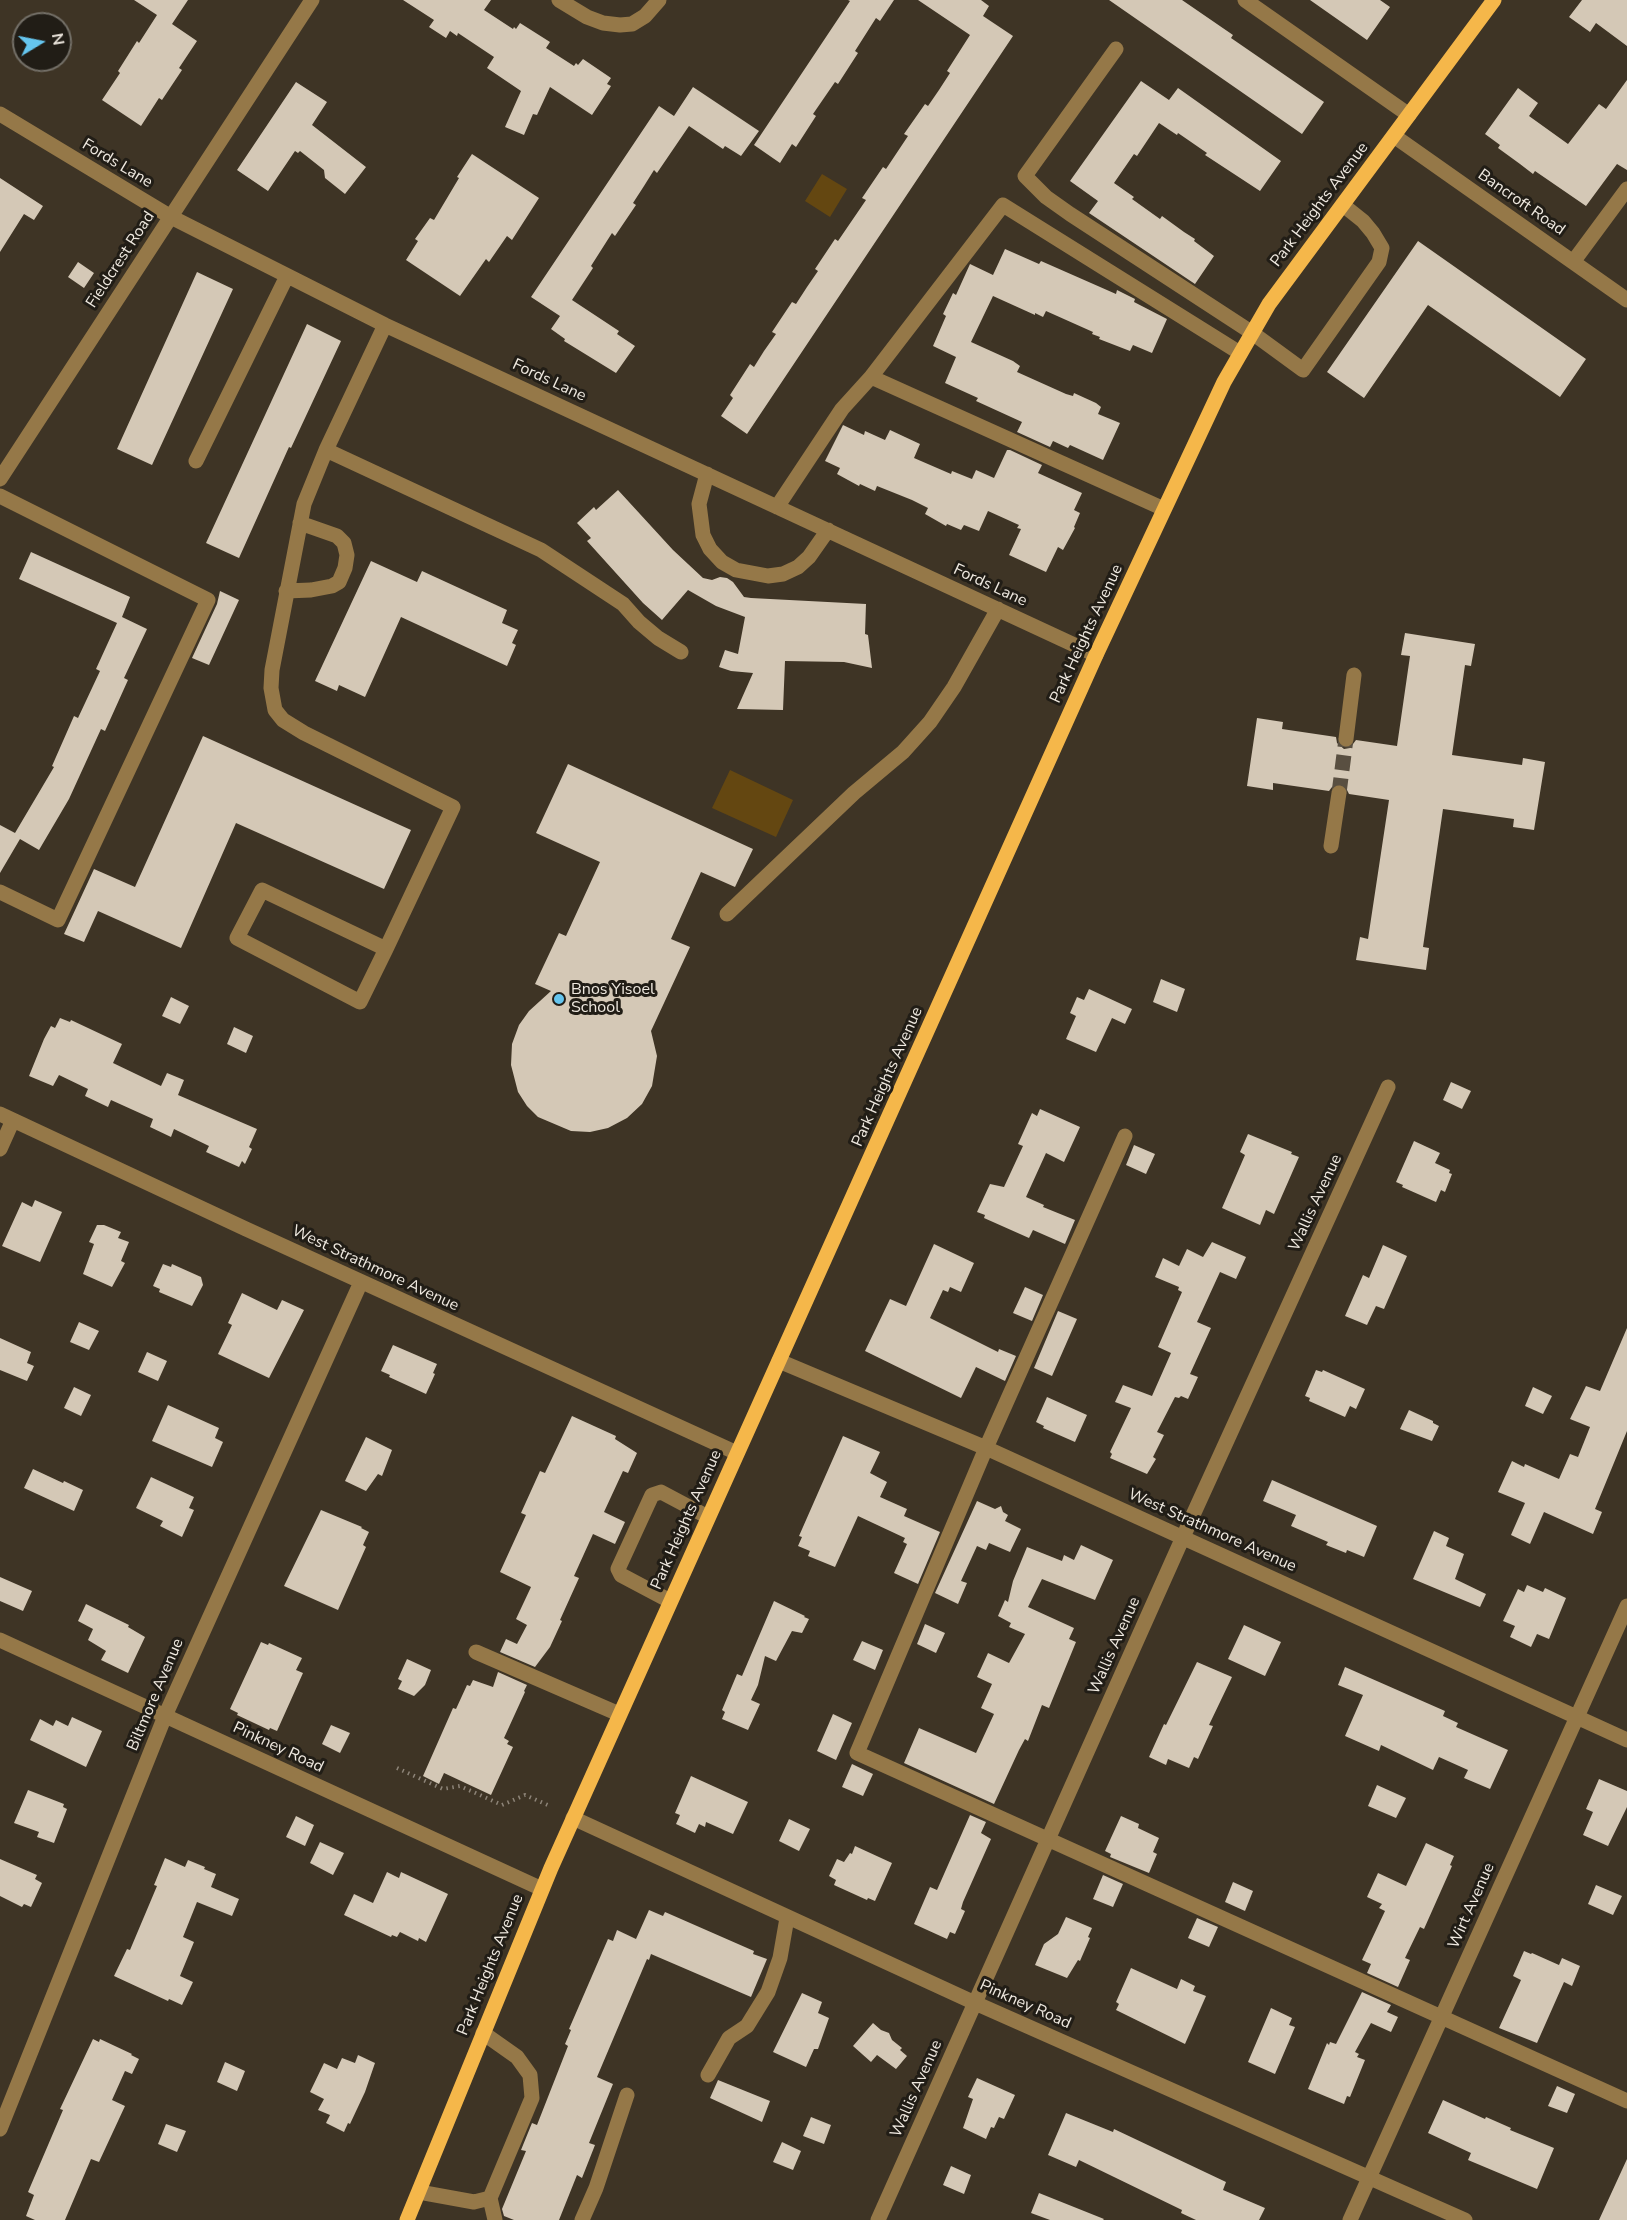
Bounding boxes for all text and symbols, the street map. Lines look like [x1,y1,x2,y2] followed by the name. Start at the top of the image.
[12,12,72,72] north arrow
[46,31,70,47] text: N
[78,135,156,193] street label: Fords Lane
[1267,139,1373,271] street label: Park Heights Avenue
[1474,166,1568,240] street label: Bancroft Road
[83,208,159,312] street label: Fieldcrest Road
[509,356,589,406] street label: Fords Lane
[950,561,1030,611] street label: Fords Lane
[1046,562,1128,706] street label: Park Heights Avenue
[571,980,655,1018] place label: Bnos Yisoel School
[552,992,566,1006] marker: Bnos Yisoel School
[849,1004,927,1150] street label: Park Heights Avenue
[1285,1152,1347,1254] street label: Wallis Avenue
[288,1222,462,1316] street label: West Strathmore Avenue
[648,1447,726,1593] street label: Park Heights Avenue
[1125,1485,1299,1577] street label: West Strathmore Avenue
[1085,1594,1145,1698] street label: Wallis Avenue
[124,1636,188,1754] street label: Biltmore Avenue
[230,1719,326,1777] street label: Pinkney Road
[1445,1860,1499,1952] street label: Wirt Avenue
[454,1892,528,2038] street label: Park Heights Avenue
[976,1976,1074,2034] street label: Pinkney Road
[887,2037,947,2141] street label: Wallis Avenue

